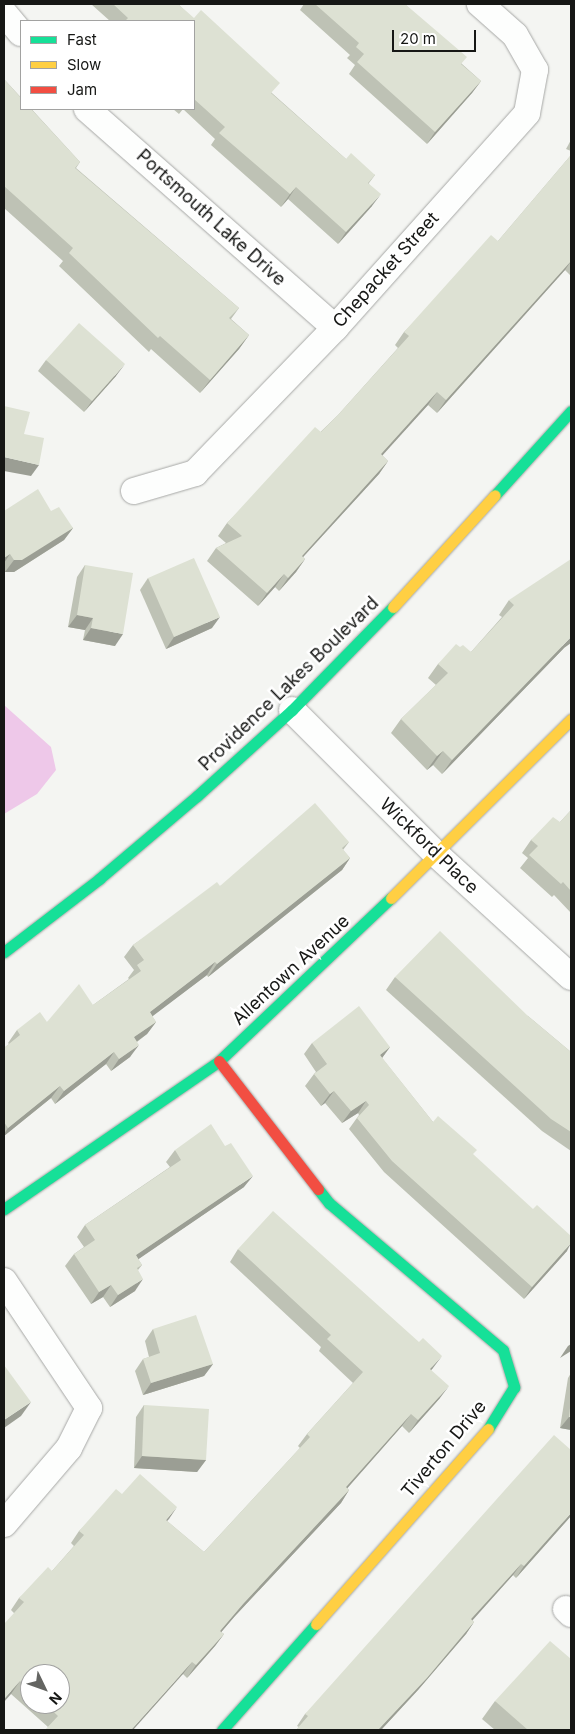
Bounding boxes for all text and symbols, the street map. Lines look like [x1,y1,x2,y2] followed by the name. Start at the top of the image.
[20,20,195,110] legend
[395,20,479,52] scale bar
[400,29,436,48] text: 20 m
[67,30,97,49] text: Fast
[67,55,101,74] text: Slow
[67,80,97,99] text: Jam
[132,145,290,291] street label: Portsmouth Lake Drive
[329,208,443,332] street label: Chepacket Street
[195,593,383,775] street label: Providence Lakes Boulevard
[375,794,483,898] street label: Wickford Place
[228,910,354,1030] street label: Allentown Avenue
[397,1396,491,1502] street label: Tiverton Drive
[20,1664,70,1714] north arrow
[46,1689,66,1708] text: N

